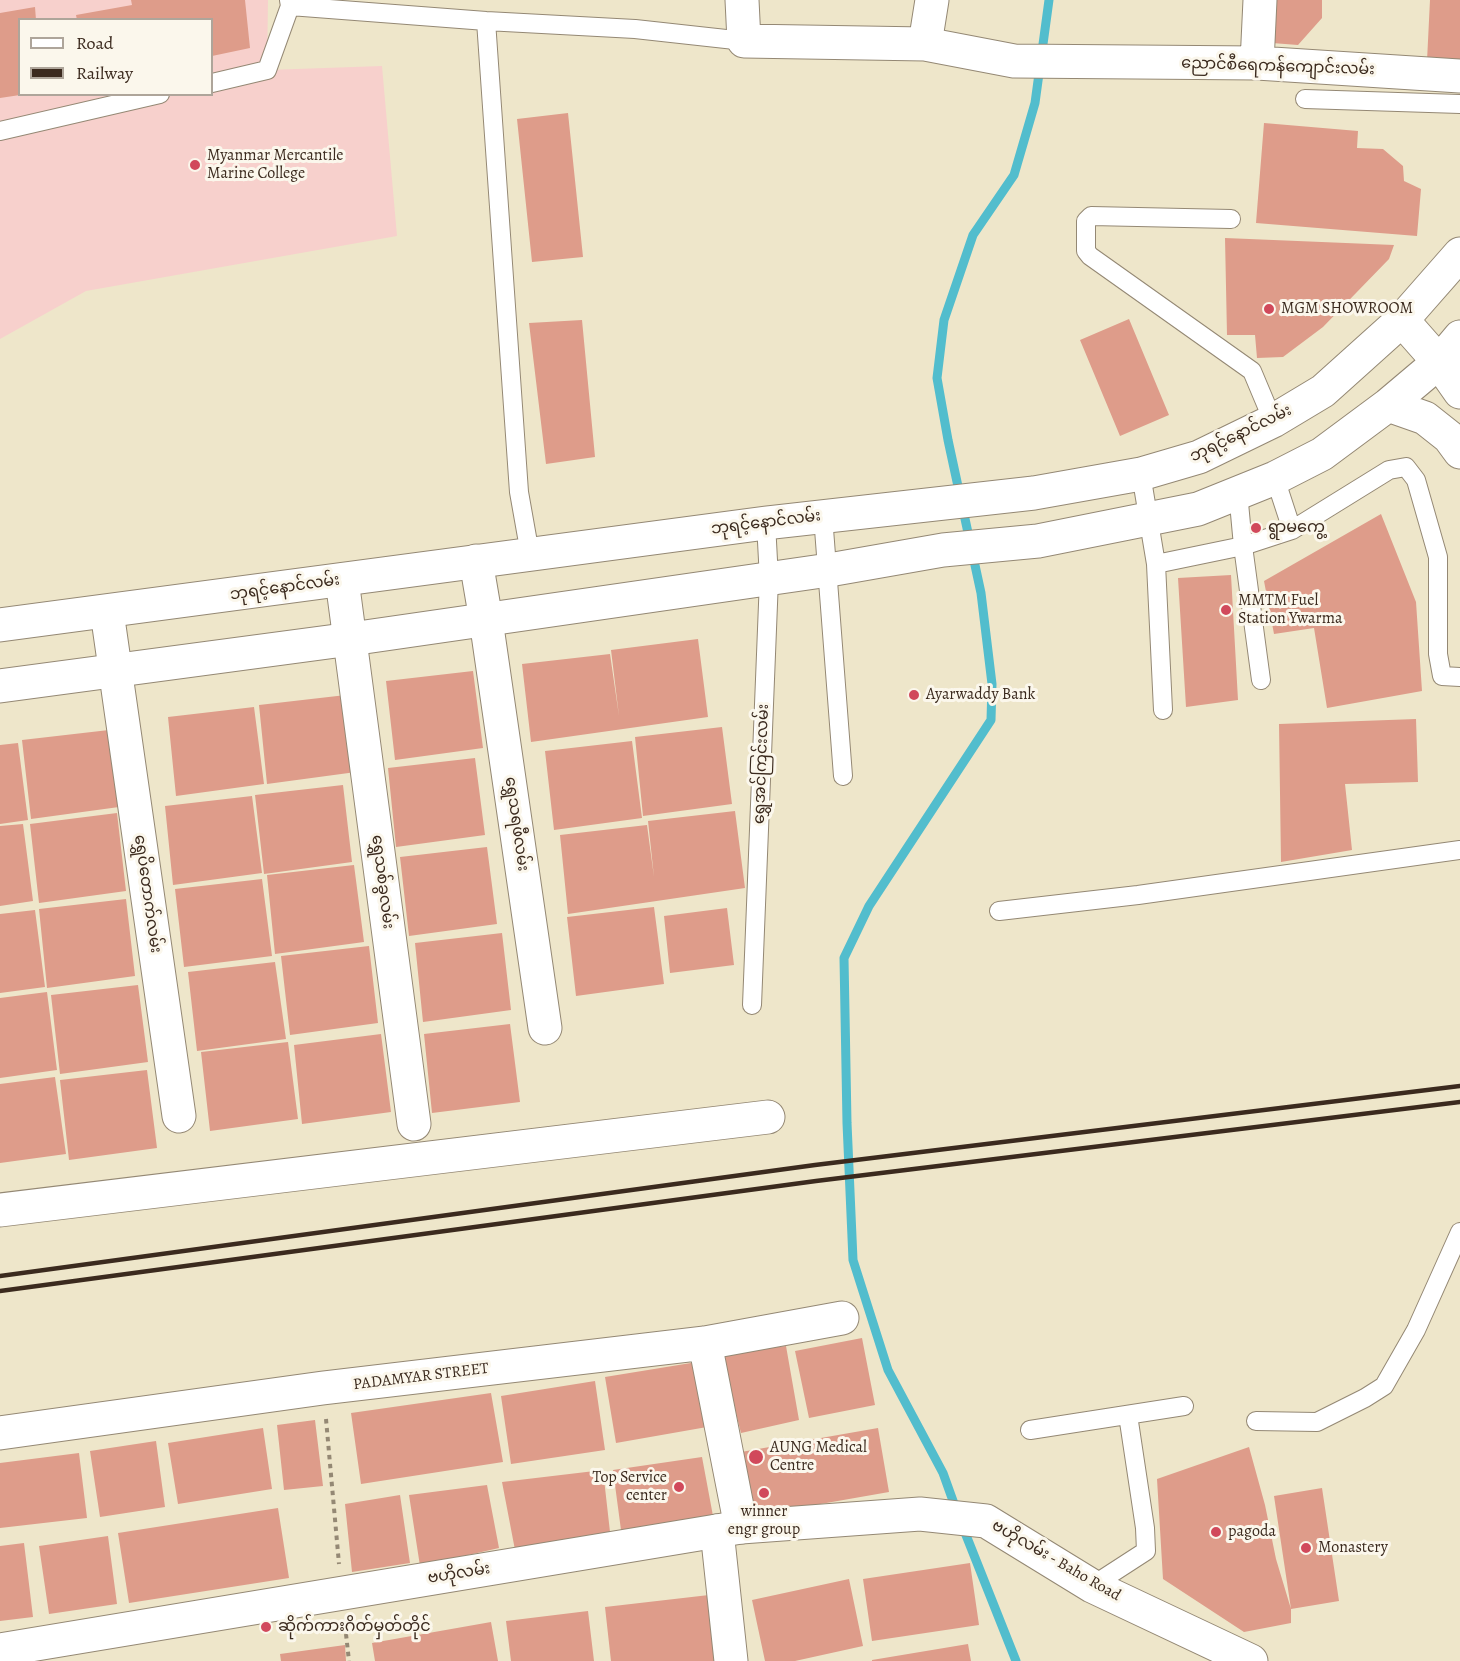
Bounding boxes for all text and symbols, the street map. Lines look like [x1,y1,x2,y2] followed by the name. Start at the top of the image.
[18,18,213,96] legend
[76,31,113,55] text: Road
[1181,54,1375,80] street label: ညောင်စီရေကန်ကျောင်းလမ်း
[76,61,133,85] text: Railway
[207,146,343,184] place label: Myanmar Mercantile Marine College
[188,158,202,172] marker: Myanmar Mercantile Marine College
[1281,299,1413,319] place label: MGM SHOWROOM
[1262,302,1276,316] marker: MGM SHOWROOM
[1187,401,1295,467] street label: ဘုရင့်နောင်လမ်း
[710,507,822,539] street label: ဘုရင့်နောင်လမ်း
[1268,518,1325,538] place label: ရွာမကွေ့
[1249,521,1263,535] marker: ရွာမကွေ့
[229,571,341,605] street label: ဘုရင့်နောင်လမ်း
[1238,591,1342,629] place label: MMTM Fuel Station Ywarma
[1219,603,1233,617] marker: MMTM Fuel Station Ywarma
[926,685,1035,705] place label: Ayarwaddy Bank
[907,688,921,702] marker: Ayarwaddy Bank
[750,704,774,824] street label: ရွှေအင်ကြင်းလမ်း
[500,776,532,872] street label: ရွှေသရဖီလမ်း
[129,834,165,954] street label: ရွှေပိတောက်လမ်း
[367,834,397,930] street label: ရွှေသစ်ခွလမ်း
[352,1359,490,1395] street label: PADAMYAR STREET
[770,1438,867,1476] place label: AUNG Medical Centre
[747,1448,765,1466] marker: AUNG Medical Centre
[593,1468,667,1506] place label: Top Service center
[672,1480,686,1494] marker: Top Service center
[757,1486,771,1500] marker: winner engr group
[728,1502,800,1540] place label: winner engr group
[988,1516,1124,1606] street label: ဗဟိုလမ်း - Baho Road
[1228,1522,1276,1542] place label: pagoda
[1209,1525,1223,1539] marker: pagoda
[1318,1538,1388,1558] place label: Monastery
[1299,1541,1313,1555] marker: Monastery
[426,1560,492,1588] street label: ဗဟိုလမ်း
[278,1617,431,1637] place label: ဆိုက်ကားဂိတ်မှတ်တိုင်
[259,1620,273,1634] marker: ဆိုက်ကားဂိတ်မှတ်တိုင်

